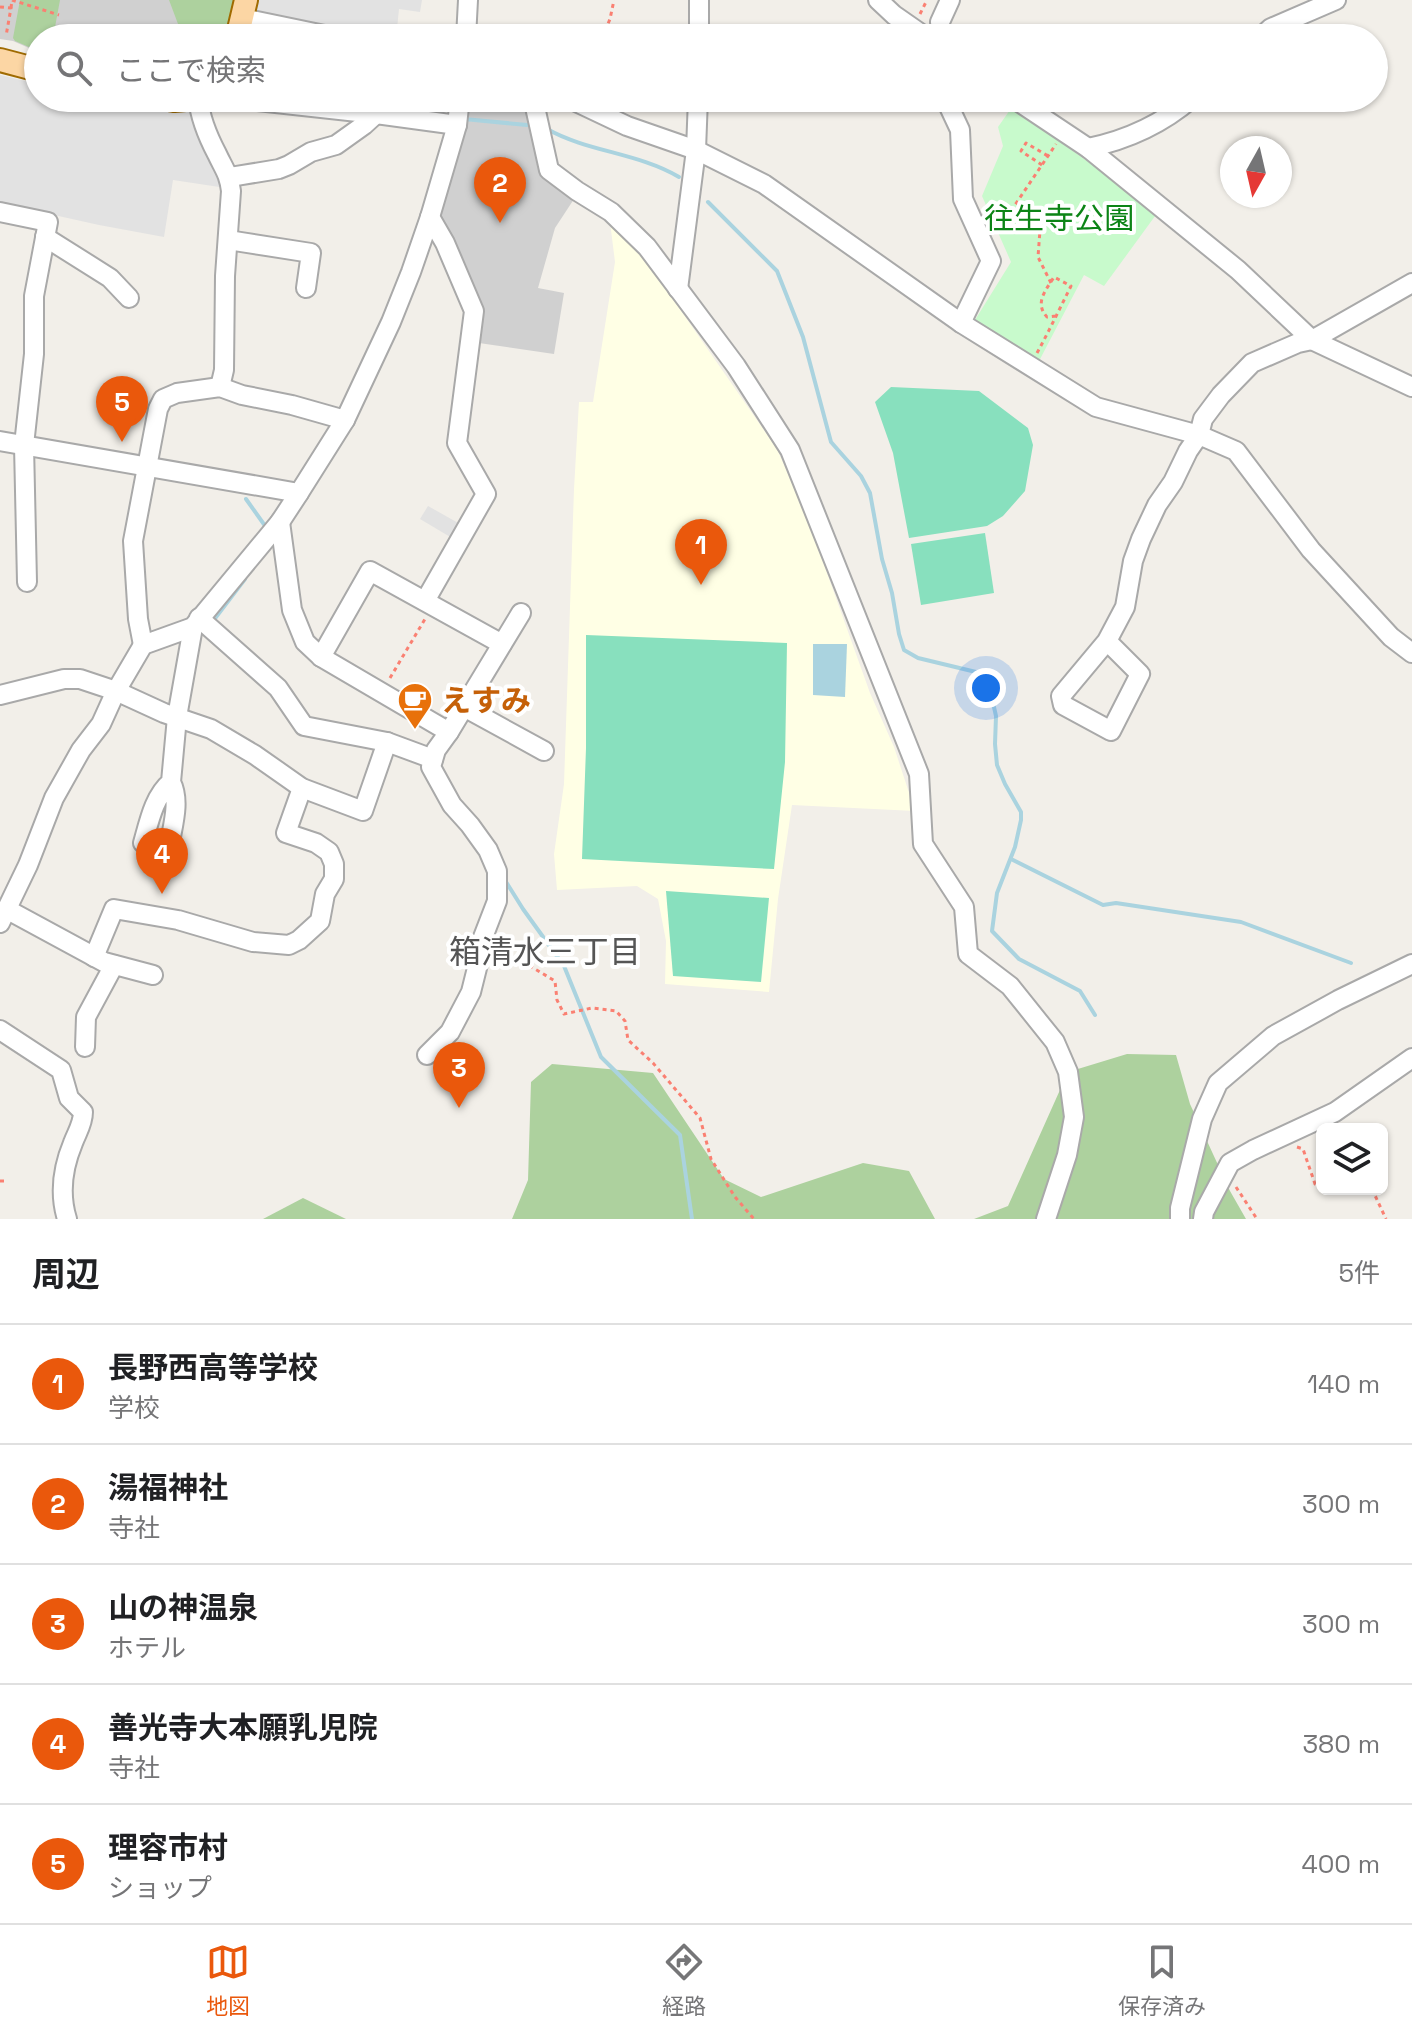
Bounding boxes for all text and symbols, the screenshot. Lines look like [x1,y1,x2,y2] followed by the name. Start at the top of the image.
[24,24,1388,112] search box
[52,46,96,90] icon: search
[116,51,266,90] text: ここで検索
[1220,136,1292,208] north arrow
[474,157,526,223] pin: 2
[984,199,1134,238] park label: 往生寺公園
[96,376,148,442] pin: 5
[675,519,727,585] pin: 1
[966,668,1006,708] your location
[396,681,434,731] cafe icon: えすみ
[441,681,531,720] place label: えすみ
[136,828,188,894] pin: 4
[449,932,641,972] district label: 箱清水三丁目
[433,1042,485,1108] pin: 3
[1316,1123,1388,1195] map controls
[1316,1123,1388,1195] button: layers
[32,1253,100,1296] text: 周辺
[1338,1256,1380,1290] text: 5件
[108,1348,318,1387] text: 長野西高等学校
[52,1367,64,1401] text: 1
[1307,1367,1380,1401] text: 140 m
[108,1391,160,1425] text: 学校
[108,1468,228,1507] text: 湯福神社
[50,1487,66,1521] text: 2
[1302,1487,1380,1521] text: 300 m
[108,1511,160,1545] text: 寺社
[108,1588,258,1627] text: 山の神温泉
[50,1607,66,1641] text: 3
[1302,1607,1380,1641] text: 300 m
[108,1631,186,1665] text: ホテル
[108,1708,378,1747] text: 善光寺大本願乳児院
[50,1727,66,1761] text: 4
[1302,1727,1380,1761] text: 380 m
[108,1751,160,1785] text: 寺社
[108,1828,228,1867] text: 理容市村
[50,1847,66,1881] text: 5
[1301,1847,1380,1881] text: 400 m
[108,1871,212,1905] text: ショップ
[206,1940,250,2020] tab: 地図
[662,1940,706,2020] tab: 経路
[1118,1940,1206,2020] tab: 保存済み

